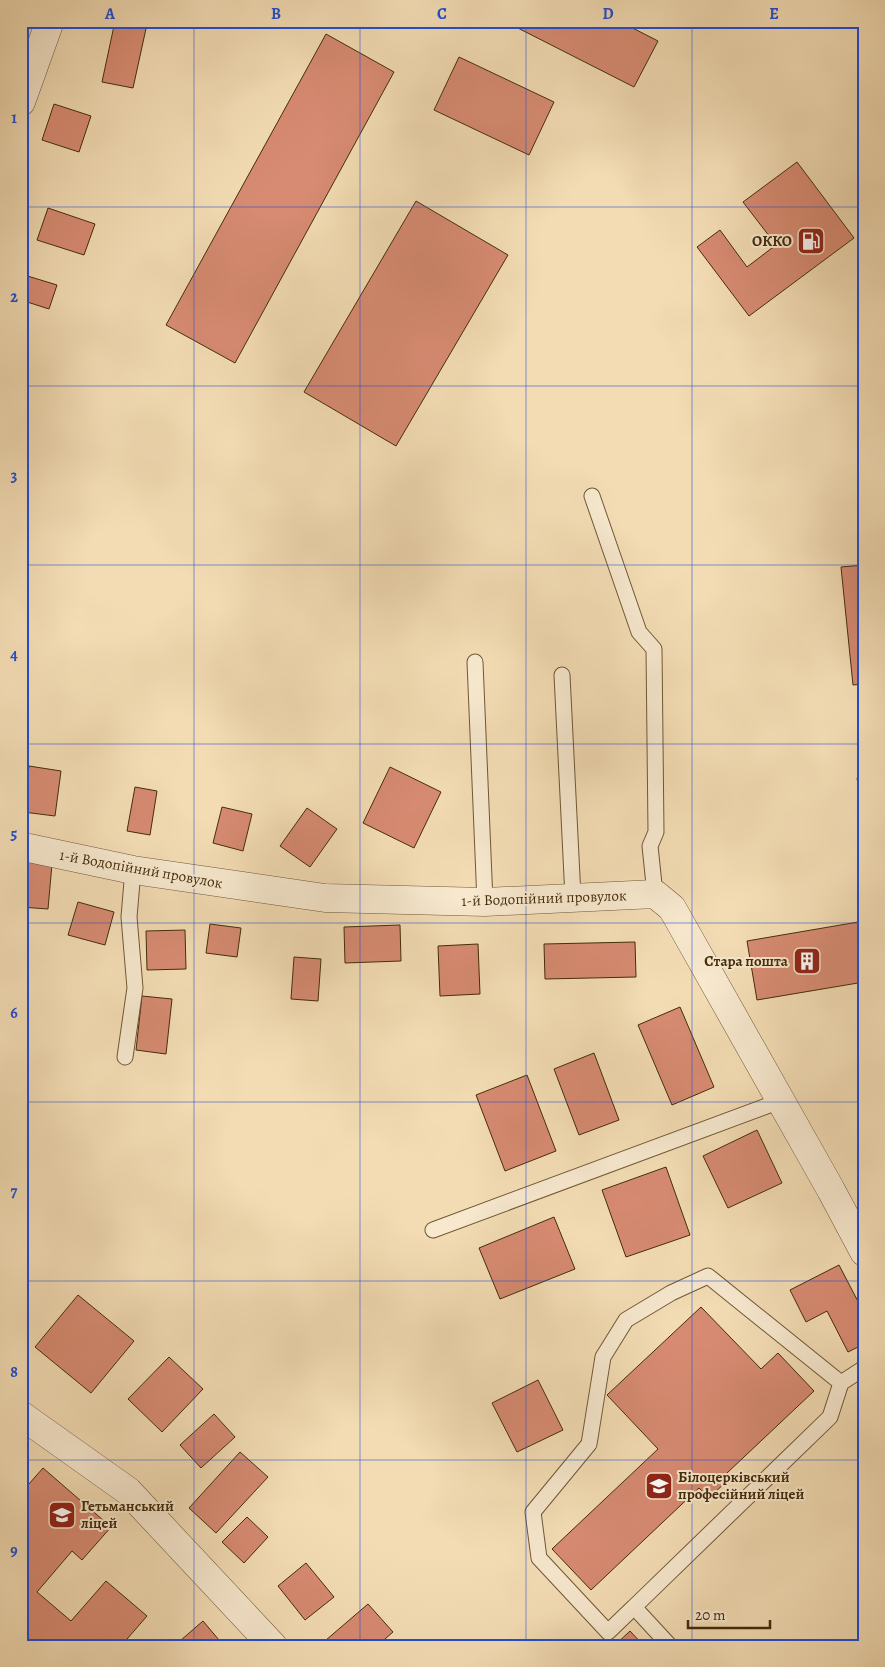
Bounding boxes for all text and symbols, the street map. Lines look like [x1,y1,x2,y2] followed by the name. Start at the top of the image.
[104,3,116,25] text: A
[271,3,281,25] text: B
[437,3,447,25] text: C
[602,3,614,25] text: D
[769,3,779,25] text: E
[11,107,17,129] text: 1
[796,226,826,256] fuel station icon: ОККО
[752,231,792,251] place label: ОККО
[10,286,18,308] text: 2
[11,465,18,487] text: 3
[10,644,18,666] text: 4
[11,823,18,845] text: 5
[58,845,224,893] street label: 1-й Водопійний провулок
[461,885,627,911] street label: 1-й Водопійний провулок
[792,946,822,976] building icon: Стара пошта
[704,951,789,971] place label: Стара пошта
[10,1002,18,1024] text: 6
[11,1181,18,1203] text: 7
[10,1361,18,1383] text: 8
[678,1467,805,1504] place label: Білоцерківський професійний ліцей
[644,1471,674,1501] school or university icon: Білоцерківський професійний ліцей
[80,1496,174,1533] place label: Гетьманський ліцей
[47,1500,77,1530] school or university icon: Гетьманський ліцей
[10,1540,18,1562] text: 9
[688,1597,770,1629] scale bar
[695,1605,726,1625] text: 20 m

